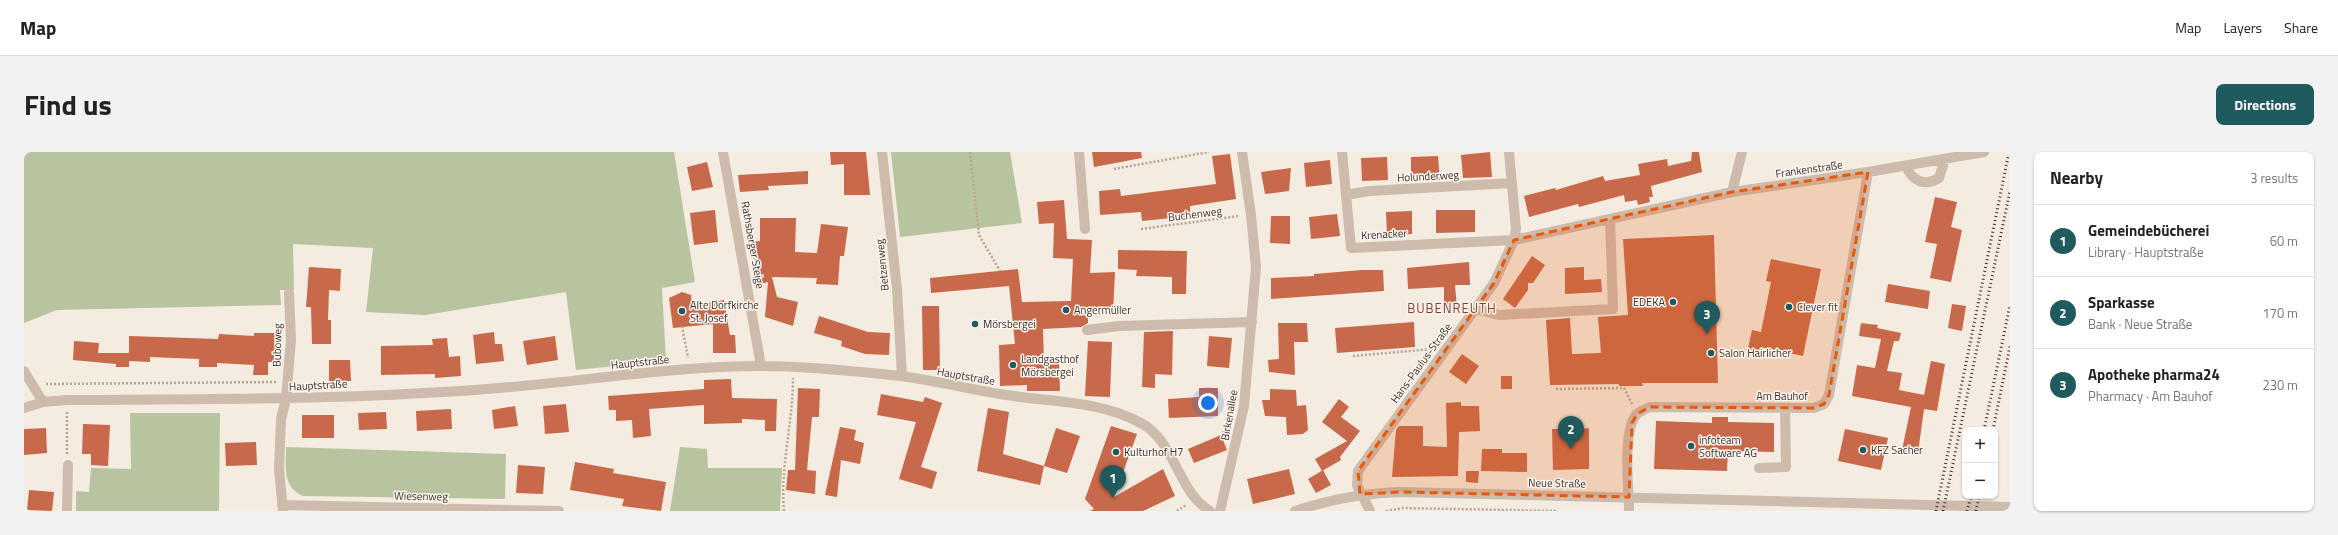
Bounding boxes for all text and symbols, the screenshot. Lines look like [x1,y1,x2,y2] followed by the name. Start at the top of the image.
[20,13,56,42] text: Map
[2175,17,2201,38] text: Map
[2223,17,2262,38] text: Layers
[2284,17,2318,38] text: Share
[24,83,112,126] text: Find us
[2216,84,2314,125] button: Directions
[1774,156,1844,182] street label: Frankenstraße
[2050,165,2103,191] text: Nearby
[1397,166,1460,186] street label: Holunderweg
[2250,168,2298,188] text: 3 results
[737,200,769,290] street label: Rathsberger Steige
[1167,203,1223,225] street label: Buchenweg
[2088,219,2209,242] text: Gemeindebücherei
[1361,225,1408,243] street label: Krenacker
[2059,231,2067,251] text: 1
[2270,231,2298,251] text: 60 m
[871,238,893,292] street label: Betzenweg
[2088,242,2203,262] text: Library · Hauptstraße
[2088,291,2155,314] text: Sparkasse
[1633,294,1665,310] place label: EDEKA
[690,297,759,326] place label: Alte Dorfkirche St. Josef
[1668,297,1678,307] marker: EDEKA
[1407,298,1497,318] district label: BUBENREUTH
[1797,299,1838,315] place label: Clever fit
[1694,301,1720,334] pin: 3
[1074,302,1131,318] place label: Angermüller
[1784,302,1794,312] marker: Clever fit
[2059,303,2067,323] text: 2
[2262,303,2298,323] text: 170 m
[1061,305,1071,315] marker: Angermüller
[677,306,687,316] marker: Alte Dorfkirche St. Josef
[2088,314,2192,334] text: Bank · Neue Straße
[983,316,1036,332] place label: Mörsbergei
[970,319,980,329] marker: Mörsbergei
[1387,319,1456,406] street label: Hans-Paulus-Straße
[269,323,285,367] street label: Buboweg
[1719,345,1792,361] place label: Salon Hairlicher
[1706,348,1716,358] marker: Salon Hairlicher
[610,351,670,373] street label: Hauptstraße
[1021,351,1079,380] place label: Landgasthof Mörsbergei
[1008,360,1018,370] marker: Landgasthof Mörsbergei
[936,363,997,389] street label: Hauptstraße
[2088,363,2220,386] text: Apotheke pharma24
[288,375,348,395] street label: Hauptstraße
[2059,375,2067,395] text: 3
[2262,375,2298,395] text: 230 m
[2088,386,2213,406] text: Pharmacy · Am Bauhof
[1217,388,1241,442] street label: Birkenallee
[1756,388,1808,404] street label: Am Bauhof
[1198,393,1218,413] your location
[1558,416,1584,449] pin: 2
[1962,427,1998,499] map controls
[1962,427,1998,463] button: +
[1699,432,1757,461] place label: infoteam Software AG
[1686,441,1696,451] marker: infoteam Software AG
[1871,442,1923,458] place label: KFZ Sacher
[1124,444,1183,460] place label: Kulturhof H7
[1858,445,1868,455] marker: KFZ Sacher
[1111,447,1121,457] marker: Kulturhof H7
[1962,463,1998,499] button: −
[1100,465,1126,498] pin: 1
[1528,474,1586,492] street label: Neue Straße
[394,488,448,504] street label: Wiesenweg

